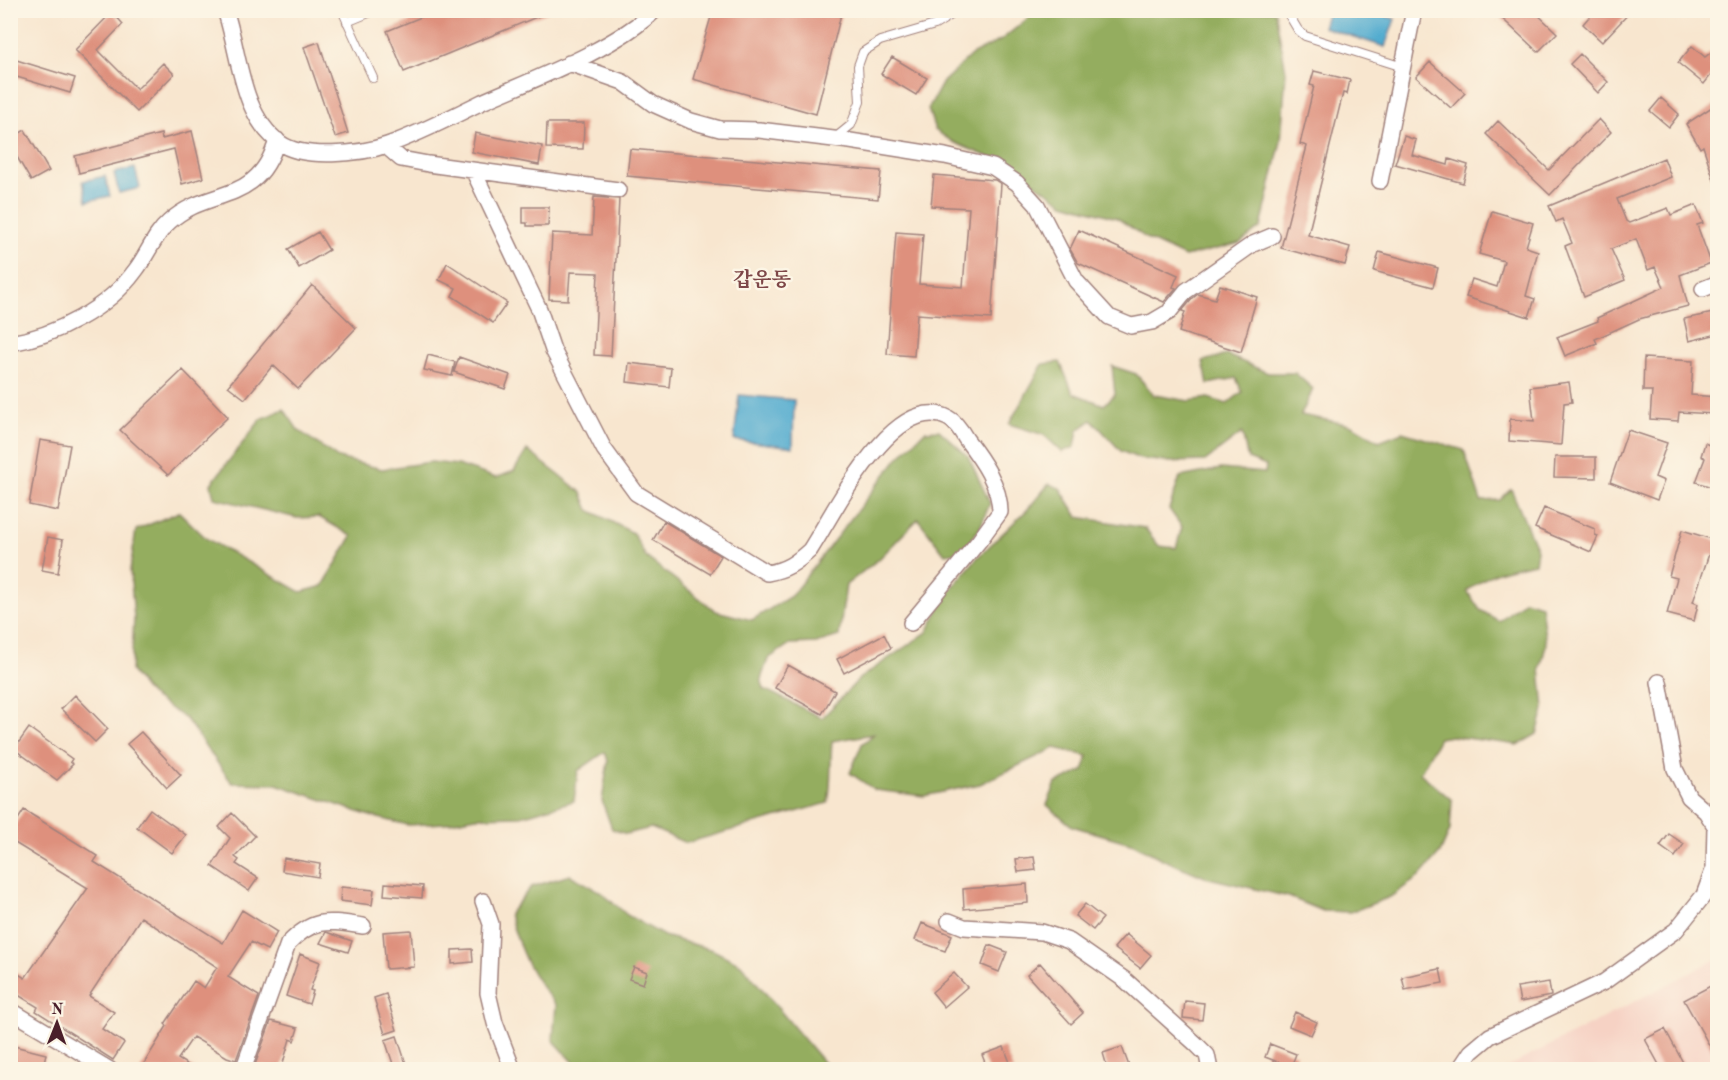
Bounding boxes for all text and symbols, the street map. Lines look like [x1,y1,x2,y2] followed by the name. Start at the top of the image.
[733,268,792,291] district label: 갑운동
[27,993,87,1053] north arrow
[51,1002,64,1018] text: N

